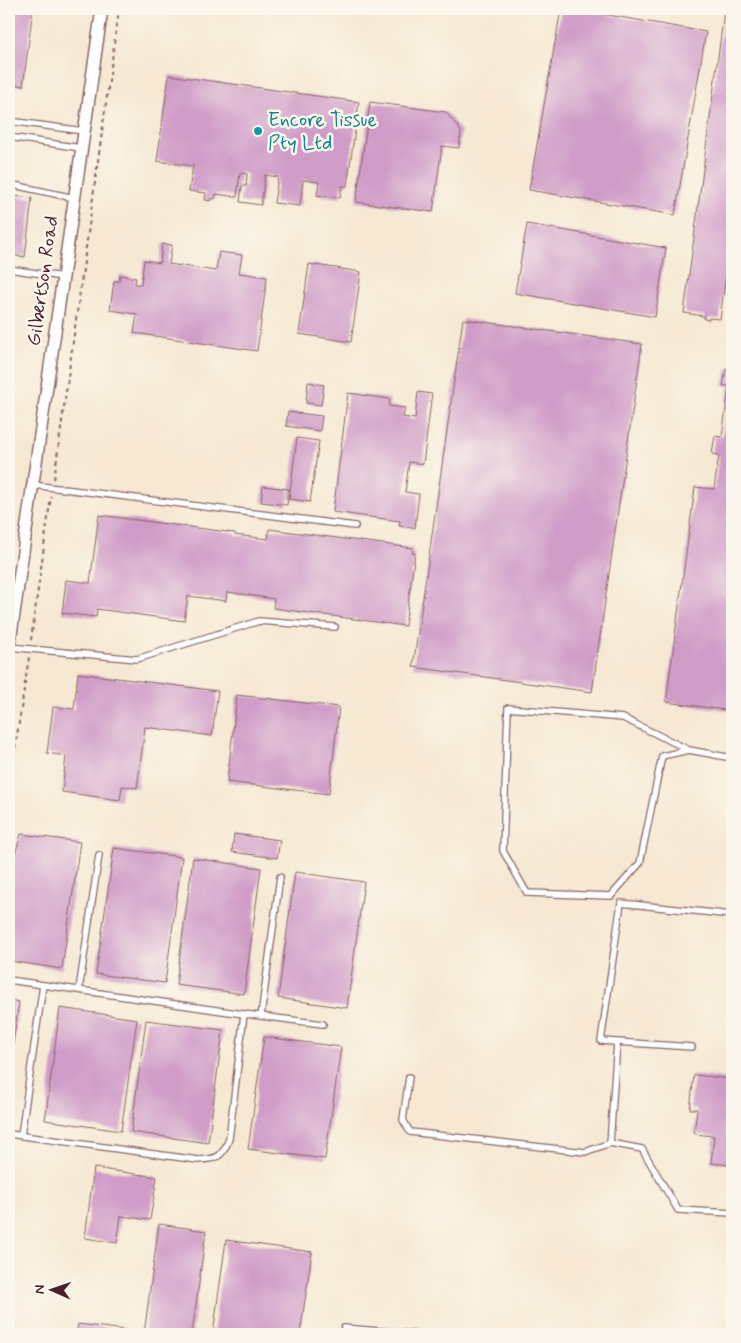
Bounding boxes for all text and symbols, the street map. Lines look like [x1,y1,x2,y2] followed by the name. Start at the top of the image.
[268,107,377,157] place label: Encore Tissue Pty Ltd
[252,125,264,137] marker: Encore Tissue Pty Ltd
[20,214,66,348] street label: Gilbertson Road
[28,1266,78,1316] north arrow
[31,1285,49,1295] text: N

